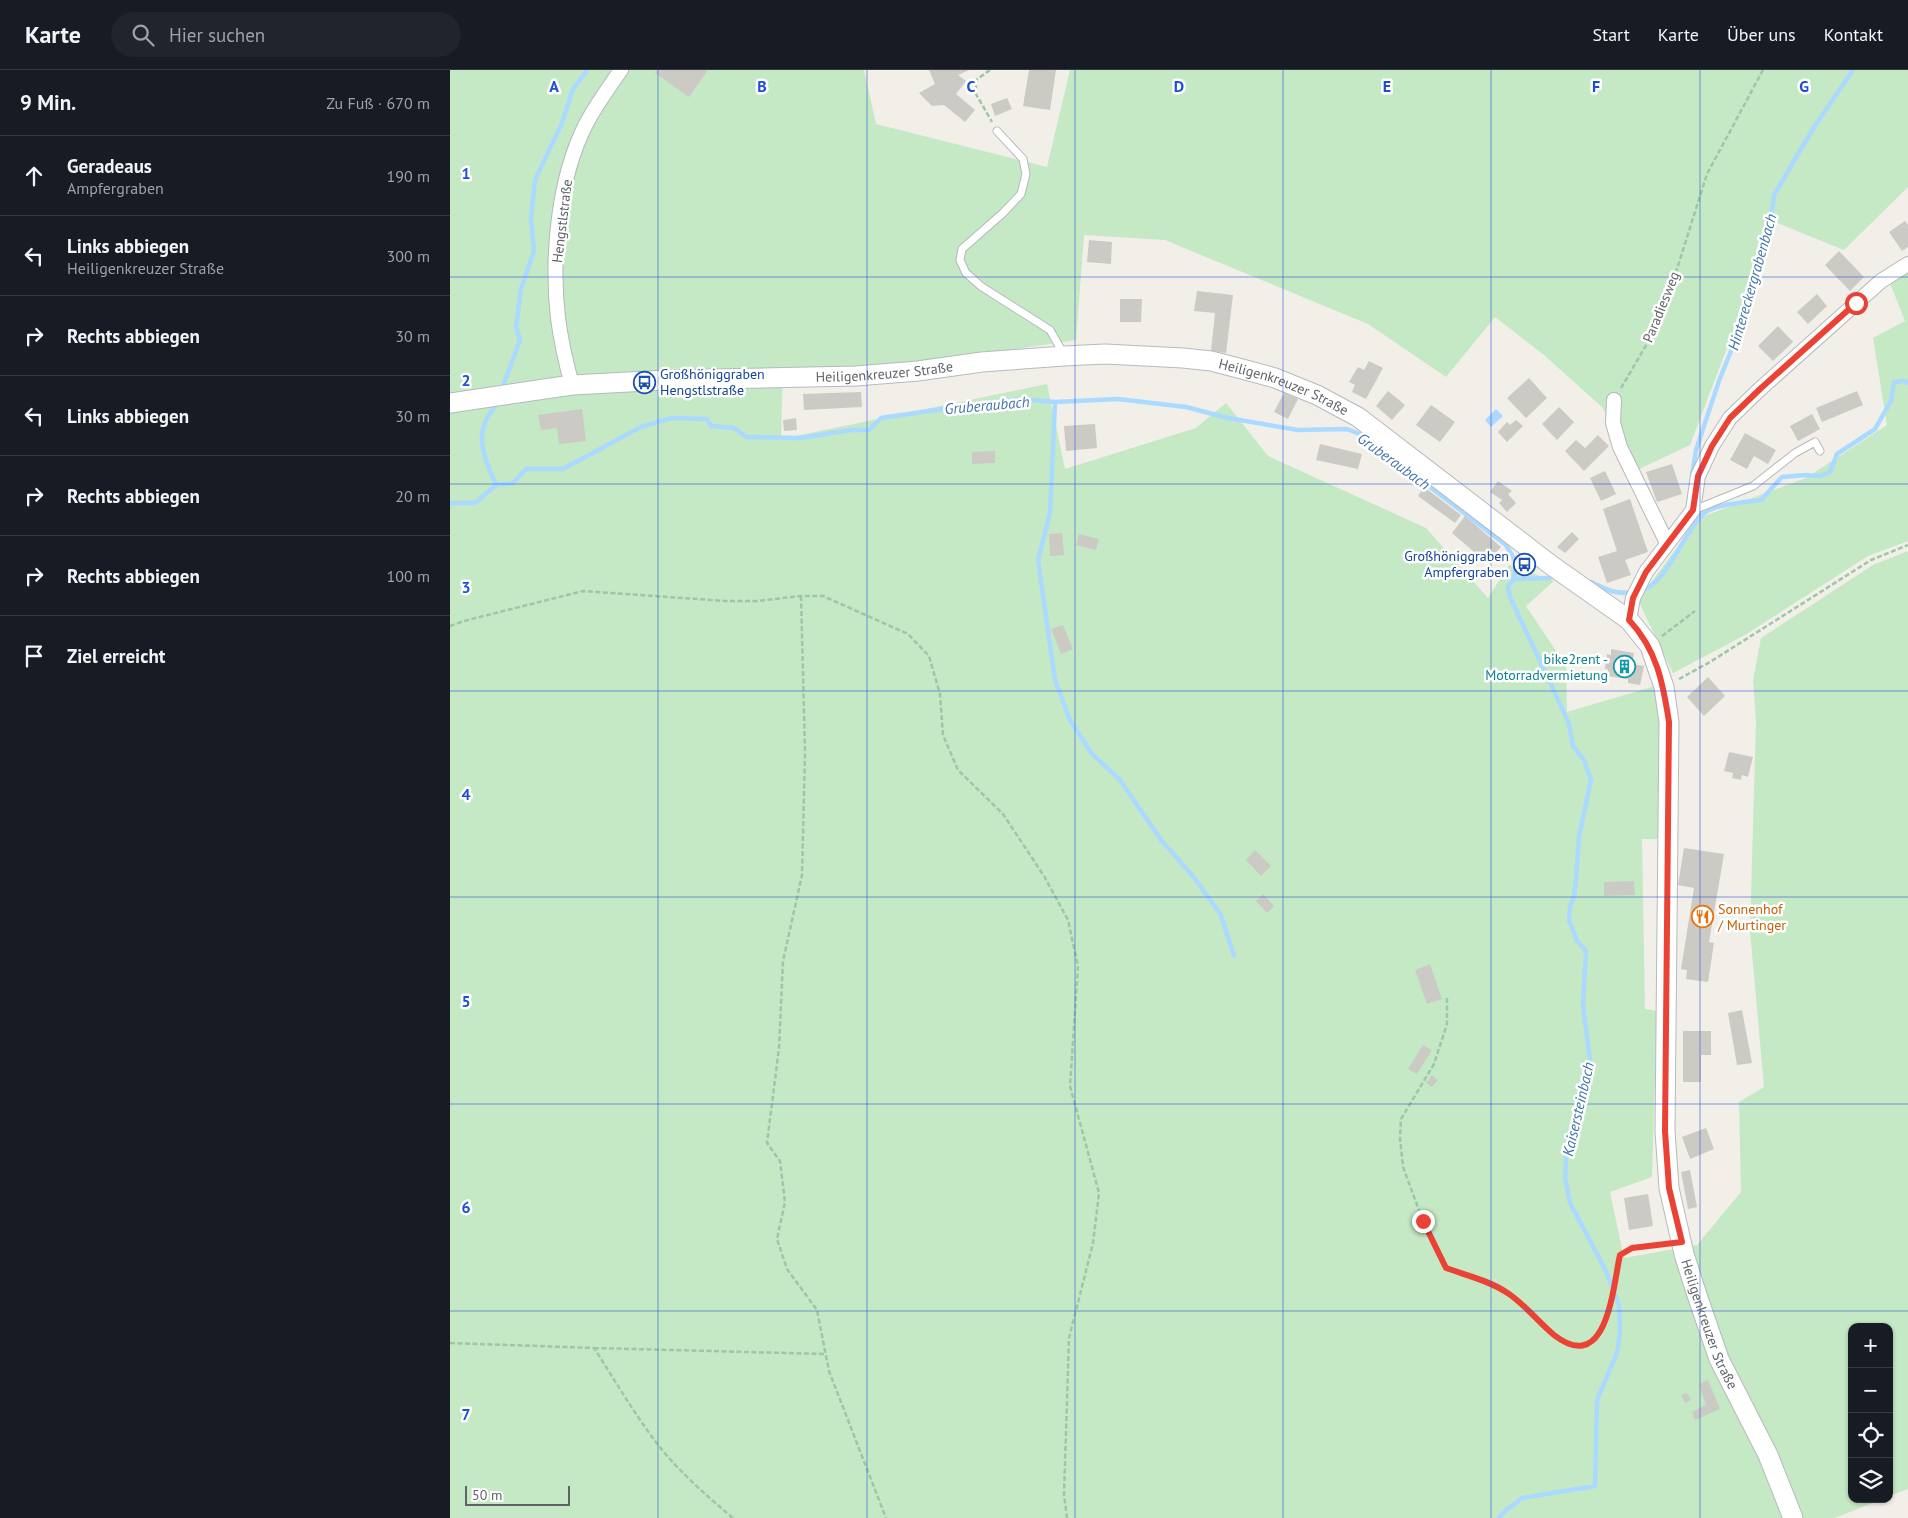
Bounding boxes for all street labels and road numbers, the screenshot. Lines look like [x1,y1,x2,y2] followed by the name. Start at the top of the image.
[548,178,576,264] street label: Hengstlstraße
[1639,269,1683,345] street label: Paradiesweg
[1217,354,1352,419] street label: Heiligenkreuzer Straße
[815,357,954,386] street label: Heiligenkreuzer Straße
[1677,1257,1742,1392] street label: Heiligenkreuzer Straße

